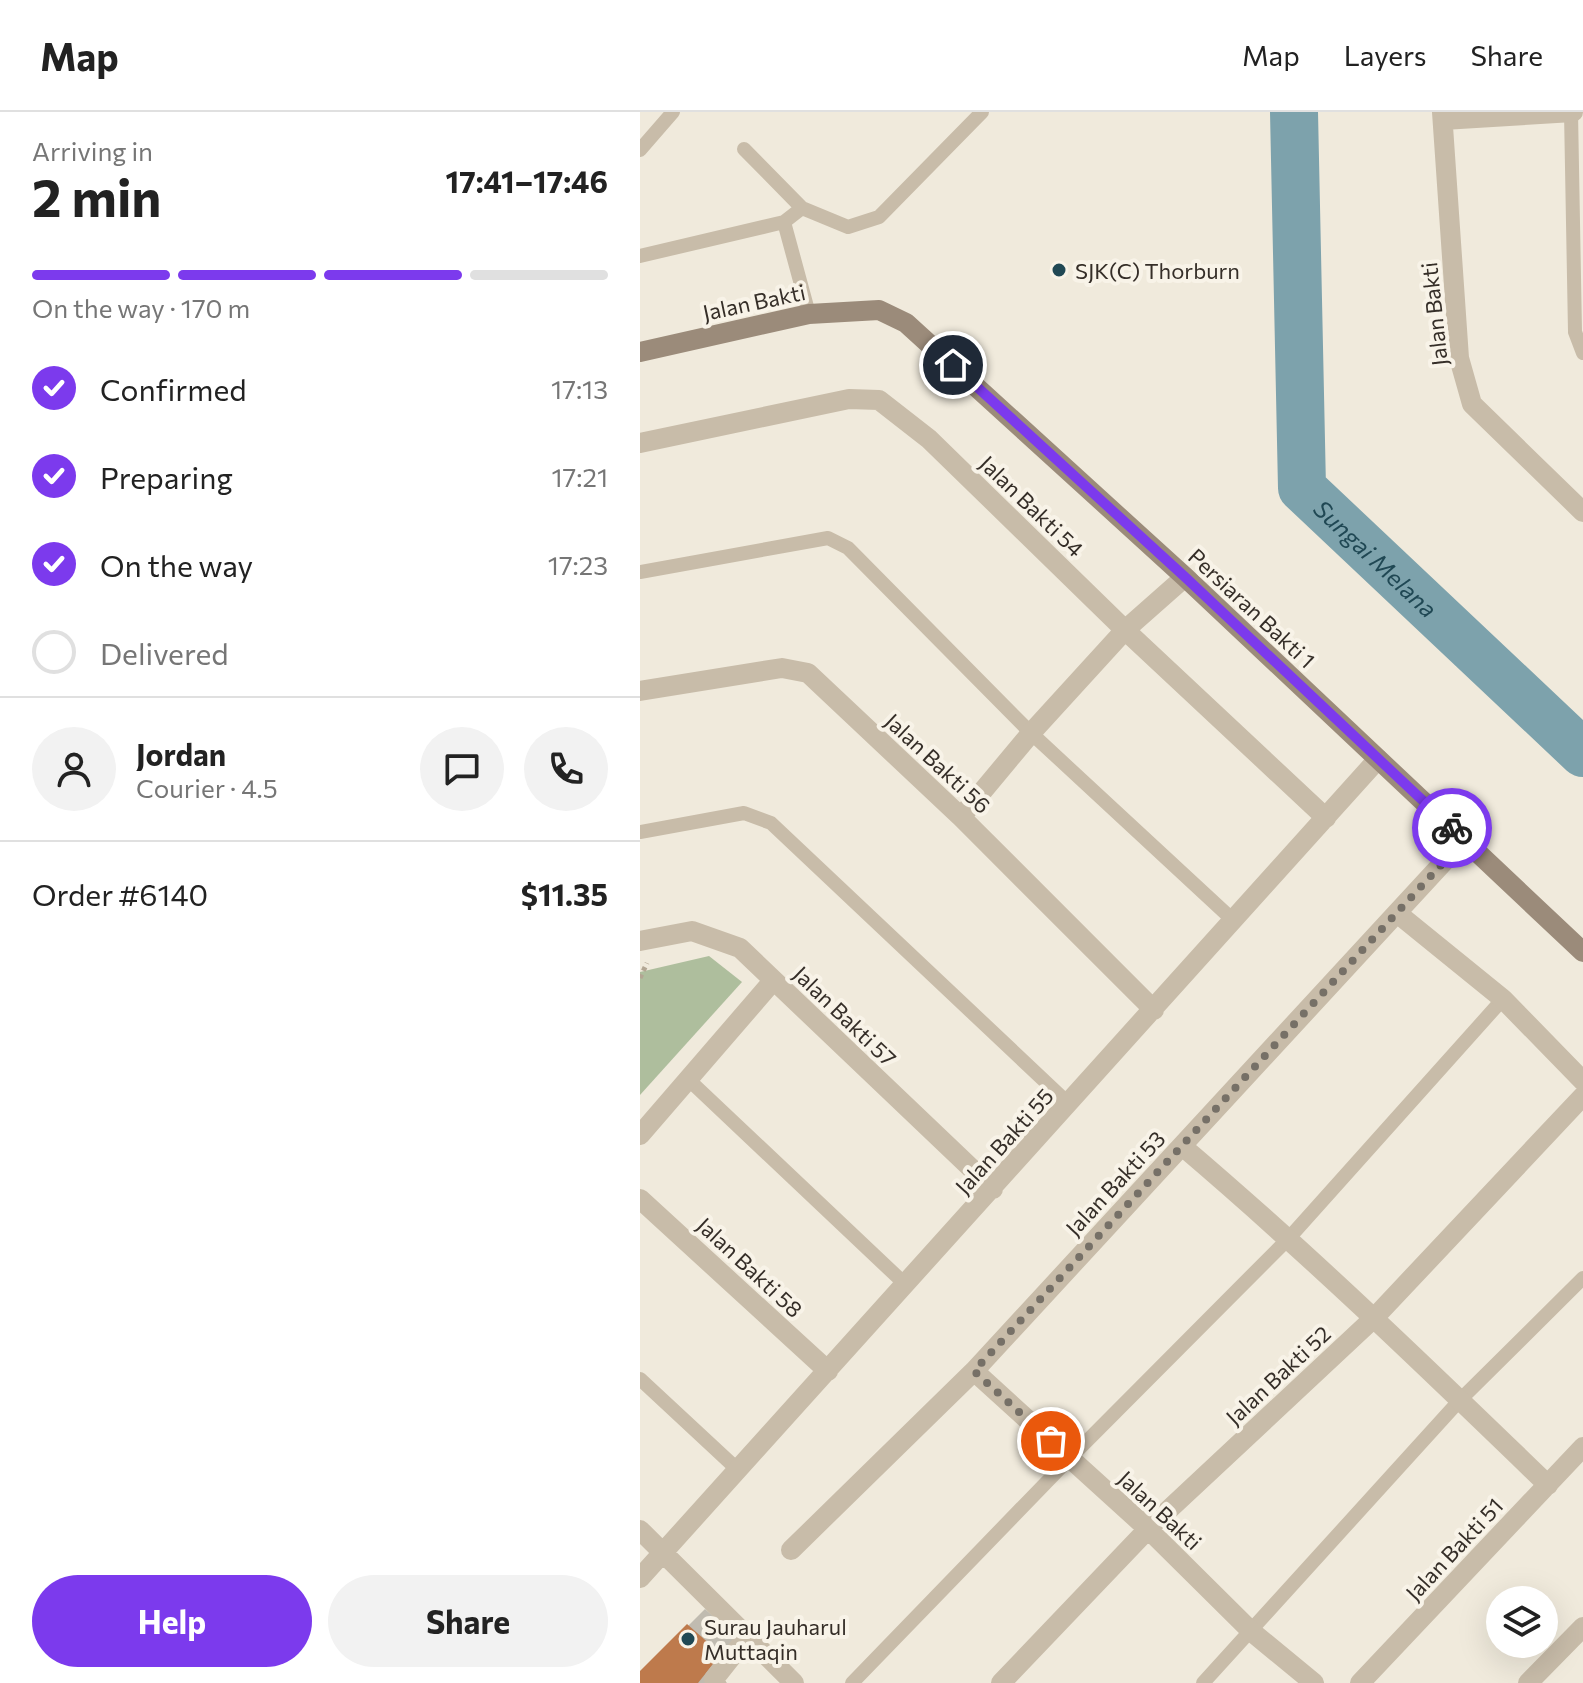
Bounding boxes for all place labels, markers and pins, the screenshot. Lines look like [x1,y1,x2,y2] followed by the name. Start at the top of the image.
[1075,257,1240,284] place label: SJK(C) Thorburn
[1050,261,1068,279] marker: SJK(C) Thorburn
[919,331,987,399] pin
[1017,1407,1085,1475] pin
[704,1613,847,1665] place label: Surau Jauharul Muttaqin
[679,1630,697,1648] marker: Surau Jauharul Muttaqin

